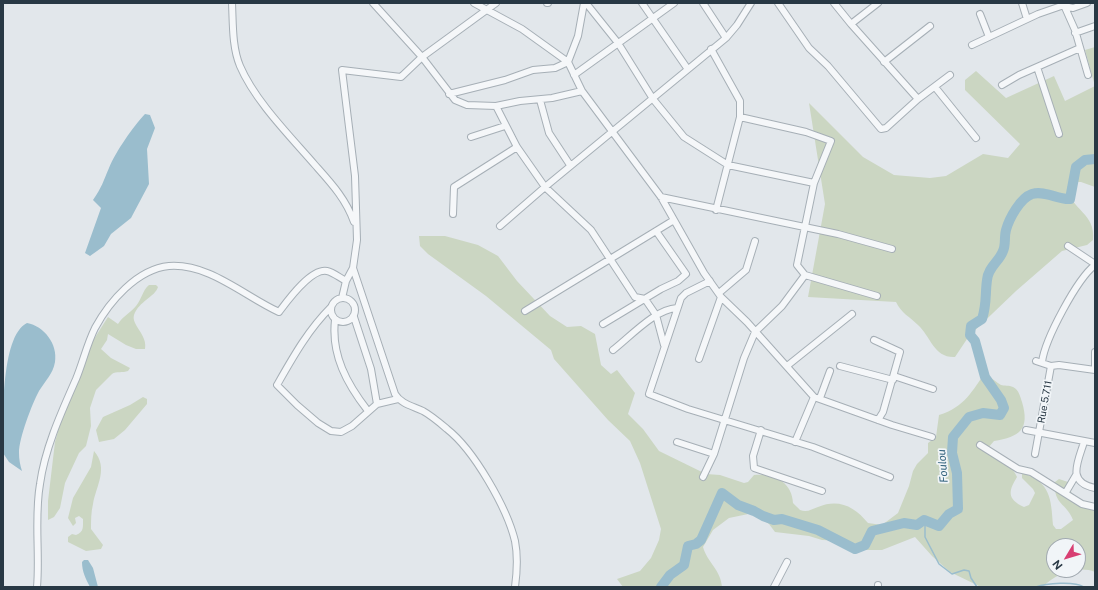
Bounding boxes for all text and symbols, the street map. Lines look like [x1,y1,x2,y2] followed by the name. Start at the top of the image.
[1035,380,1055,424] street label: Rue 5.711
[935,449,951,483] water label: Foulou
[1046,538,1086,578] north arrow
[1050,558,1065,572] text: N

